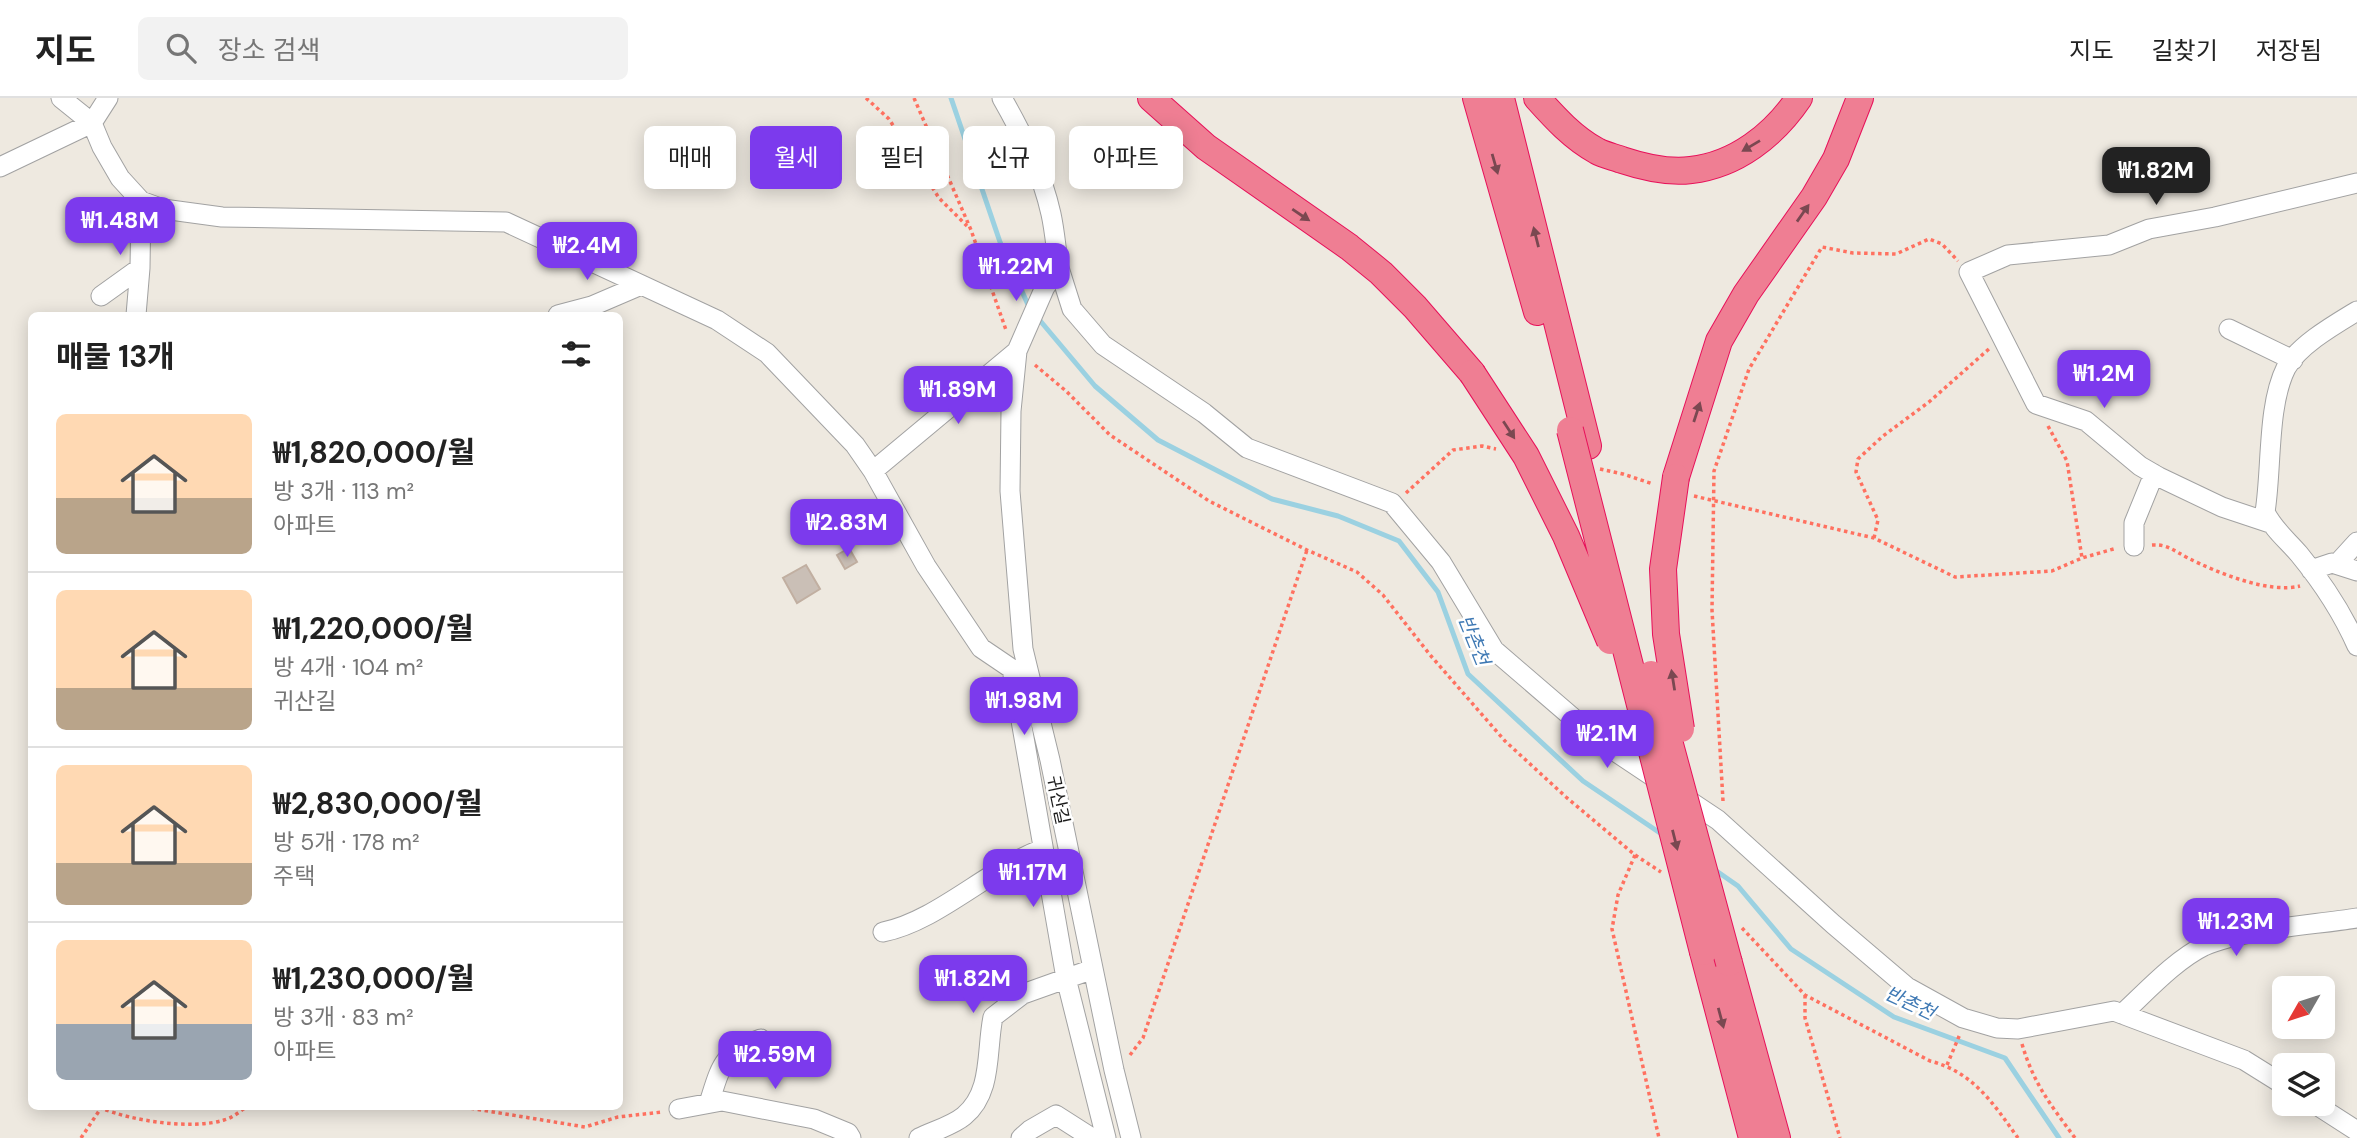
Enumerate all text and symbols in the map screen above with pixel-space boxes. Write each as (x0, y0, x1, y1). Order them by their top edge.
search box (138, 17, 628, 80)
text: 지도 (35, 29, 96, 72)
icon: search (162, 29, 200, 67)
text: 장소 검색 (218, 33, 320, 67)
text: 지도 (2069, 35, 2114, 66)
text: 길찾기 (2152, 35, 2218, 66)
text: 저장됨 (2256, 35, 2322, 66)
chip: 매매 (644, 126, 736, 189)
chip: 월세 (750, 126, 842, 189)
chip: 필터 (856, 126, 949, 189)
chip: 신규 (963, 126, 1055, 189)
chip: 아파트 (1069, 126, 1183, 189)
one-way arrow (1742, 140, 1761, 152)
pin: ₩1.82M (2099, 148, 2213, 207)
one-way arrow (1490, 153, 1500, 174)
text: ₩1.82M (2118, 155, 2194, 185)
pin: ₩1.48M (63, 198, 177, 257)
one-way arrow (1796, 204, 1810, 222)
text: ₩1.48M (81, 205, 159, 235)
one-way arrow (1292, 208, 1310, 222)
pin: ₩2.4M (538, 222, 636, 282)
one-way arrow (1530, 226, 1541, 248)
text: ₩2.4M (553, 230, 621, 260)
pin: ₩1.22M (959, 244, 1073, 303)
text: ₩1.22M (979, 251, 1053, 281)
icon: filters (557, 335, 595, 373)
text: 매물 13개 (56, 337, 175, 376)
pin: ₩1.2M (2055, 350, 2153, 410)
text: ₩1.2M (2073, 358, 2135, 388)
pin: ₩1.89M (901, 366, 1015, 426)
text: ₩1.89M (920, 374, 996, 404)
one-way arrow (1692, 401, 1703, 422)
one-way arrow (1502, 421, 1516, 439)
text: ₩1,820,000/월 (273, 433, 475, 472)
icon: home (112, 442, 196, 526)
text: 방 3개 · 113 m² (273, 476, 414, 506)
pin: ₩2.83M (790, 500, 904, 559)
text: ₩2.83M (806, 507, 888, 537)
text: 아파트 (273, 510, 336, 540)
text: ₩1,220,000/월 (273, 609, 474, 648)
water label: 반촌천 (1453, 611, 1496, 670)
icon: home (112, 618, 196, 702)
text: 방 4개 · 104 m² (273, 652, 423, 682)
one-way arrow (1667, 669, 1678, 691)
pin: ₩1.98M (967, 678, 1081, 737)
text: ₩1.98M (986, 685, 1062, 715)
text: 귀산길 (273, 686, 336, 716)
pin: ₩2.1M (1558, 710, 1656, 770)
text: ₩2.1M (1577, 718, 1637, 748)
street label: 귀산길 (1041, 773, 1075, 827)
text: ₩2,830,000/월 (273, 784, 483, 823)
icon: home (112, 793, 196, 877)
text: 방 5개 · 178 m² (273, 827, 420, 857)
one-way arrow (1670, 829, 1681, 851)
pin: ₩1.17M (976, 850, 1090, 909)
text: ₩1.17M (999, 857, 1067, 887)
text: 주택 (273, 861, 315, 891)
pin: ₩1.23M (2179, 898, 2293, 958)
text: ₩1.23M (2198, 906, 2274, 936)
pin: ₩1.82M (916, 956, 1030, 1015)
text: ₩1,230,000/월 (273, 959, 475, 998)
text: ₩1.82M (935, 963, 1011, 993)
icon: home (112, 968, 196, 1052)
north arrow (2272, 976, 2334, 1040)
map controls (2272, 976, 2335, 1116)
water label: 반촌천 (1881, 981, 1940, 1026)
text: 방 3개 · 83 m² (273, 1002, 414, 1032)
one-way arrow (1716, 1008, 1726, 1029)
pin: ₩2.59M (718, 1032, 832, 1091)
text: 아파트 (273, 1036, 336, 1066)
text: ₩2.59M (734, 1039, 816, 1069)
button: layers (2272, 1053, 2335, 1116)

